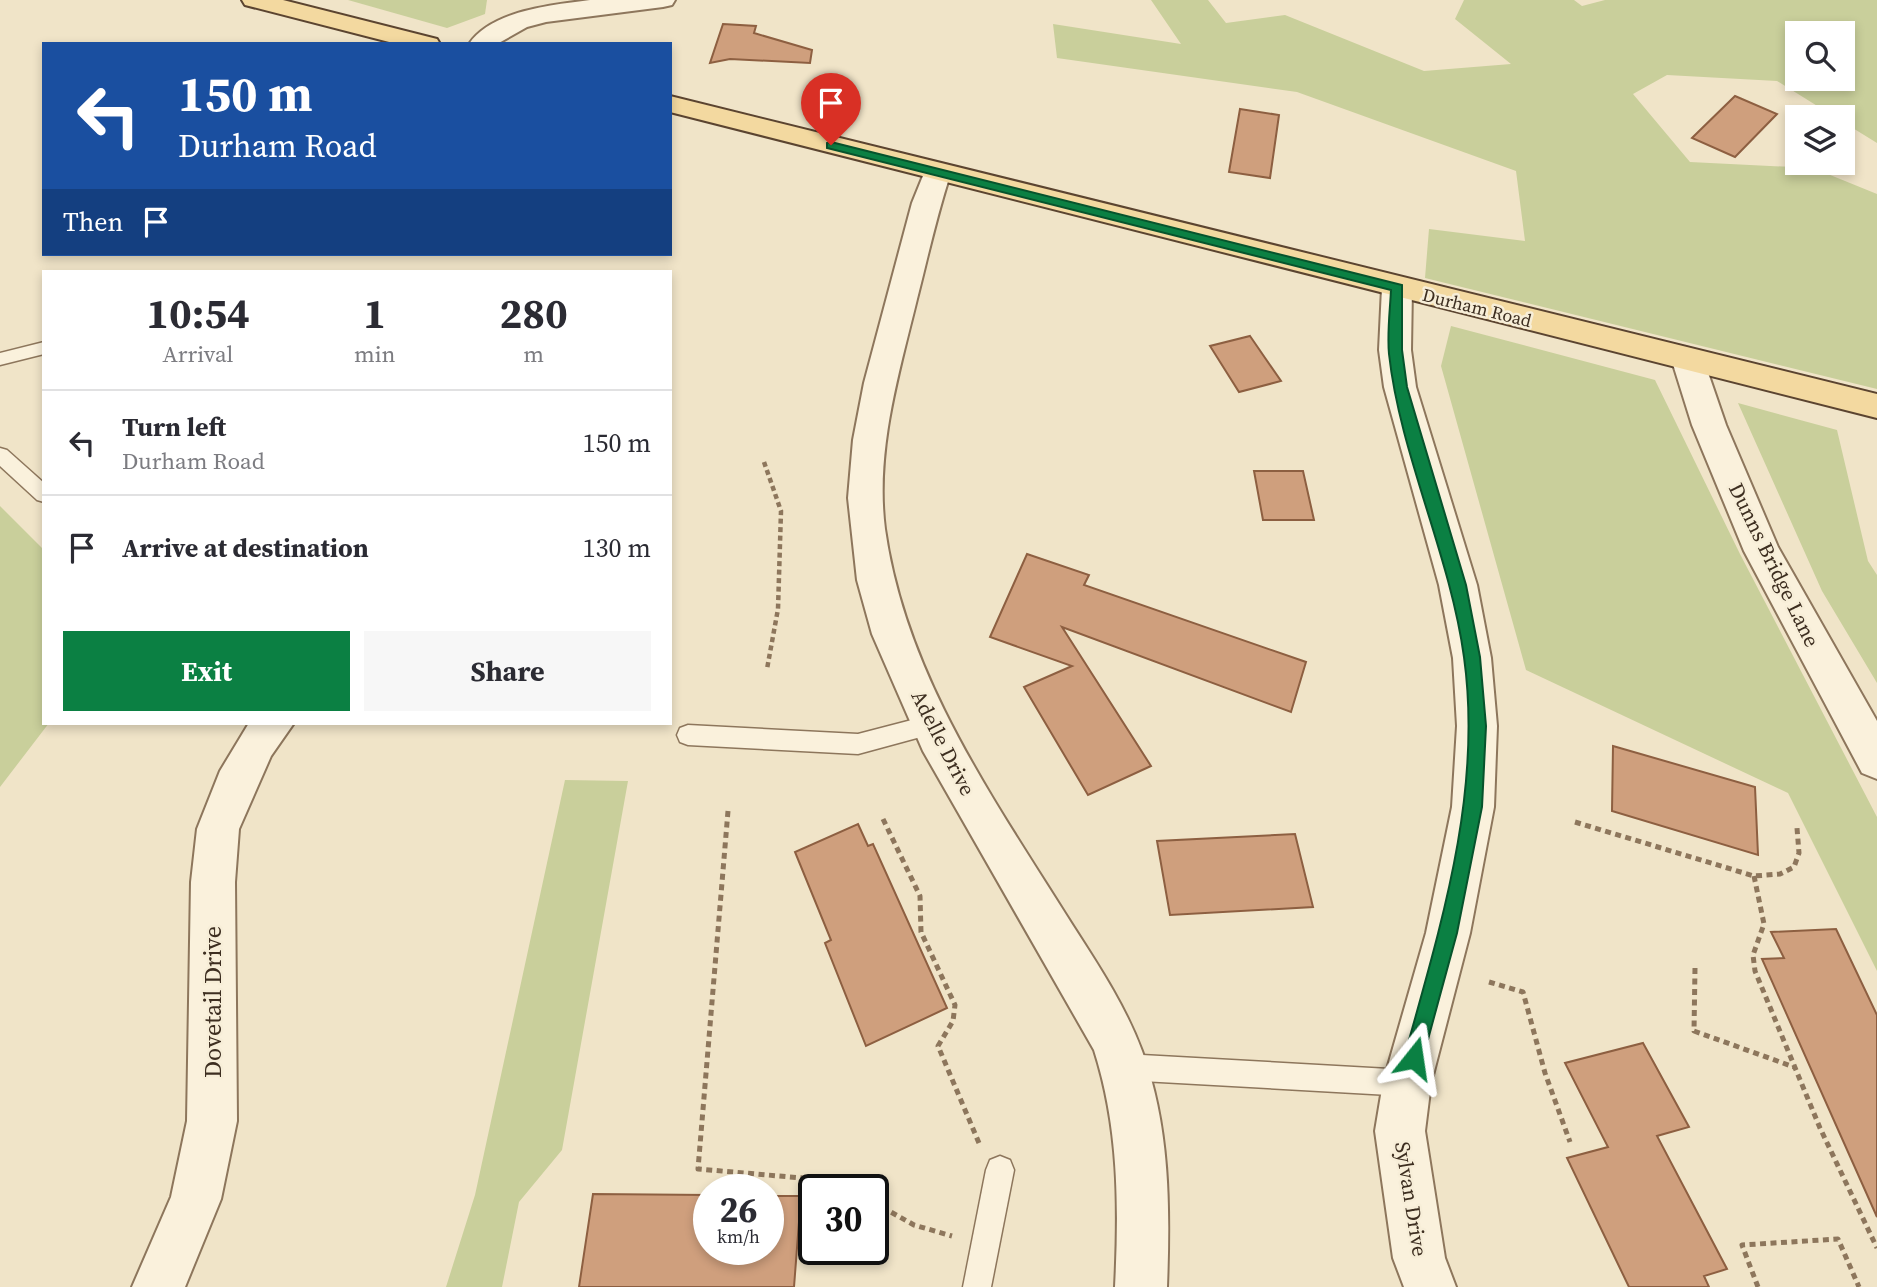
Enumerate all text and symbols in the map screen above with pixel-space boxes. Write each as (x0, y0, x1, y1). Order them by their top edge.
map controls (1785, 21, 1855, 175)
button: search (1785, 21, 1855, 91)
text: 150 m (178, 60, 313, 127)
icon: left (63, 70, 154, 161)
pin (801, 73, 861, 145)
icon: arrive (812, 84, 850, 122)
button: layers (1785, 105, 1855, 175)
text: Durham Road (178, 124, 377, 168)
icon: arrive (137, 203, 175, 241)
text: Then (63, 204, 123, 240)
street label: Durham Road (1420, 282, 1534, 333)
text: 10:54 (146, 284, 250, 342)
text: 1 (363, 284, 386, 342)
text: 280 (500, 284, 568, 342)
text: Arrival (162, 338, 233, 370)
text: min (354, 338, 395, 370)
text: m (523, 338, 544, 370)
text: Turn left (122, 409, 226, 445)
icon: left (63, 424, 101, 462)
text: 150 m (583, 425, 651, 461)
text: Durham Road (122, 445, 265, 477)
street label: Dunns Bridge Lane (1722, 478, 1827, 652)
icon: arrive (63, 529, 101, 567)
text: Arrive at destination (122, 530, 369, 566)
text: 130 m (583, 530, 651, 566)
button: Exit (63, 631, 350, 711)
button: Share (364, 631, 651, 711)
street label: Adelle Drive (904, 685, 982, 800)
street label: Dovetail Drive (196, 926, 229, 1078)
position arrow (1377, 1021, 1451, 1095)
street label: Sylvan Drive (1388, 1139, 1435, 1258)
speed limit sign: 30 (798, 1174, 889, 1265)
text: 26 (720, 1186, 757, 1234)
text: km/h (717, 1224, 760, 1249)

